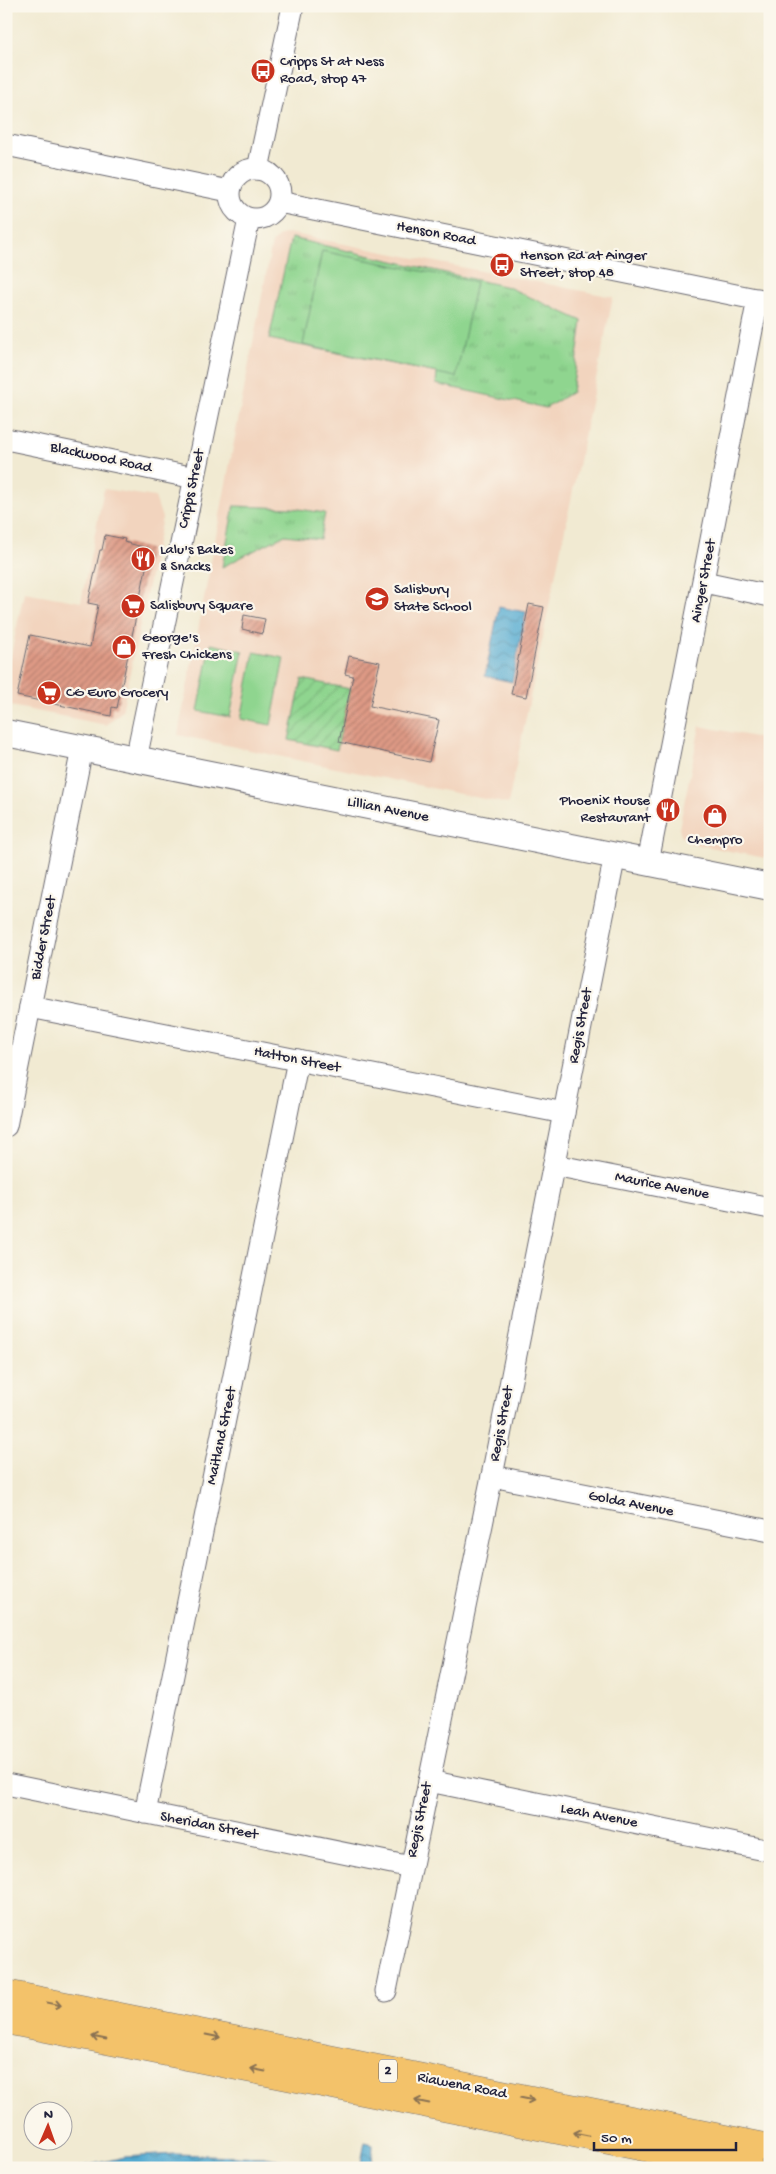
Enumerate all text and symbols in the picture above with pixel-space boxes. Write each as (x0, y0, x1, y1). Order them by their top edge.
place label: Cripps St at Ness Road, stop 47 (280, 53, 384, 88)
bus stop icon: Cripps St at Ness Road, stop 47 (250, 58, 276, 84)
street label: Henson Road (395, 218, 478, 251)
place label: Henson Rd at Ainger Street, stop 48 (520, 247, 648, 282)
bus stop icon: Henson Rd at Ainger Street, stop 48 (489, 252, 515, 278)
street label: Blackwood Road (48, 438, 155, 478)
street label: Cripps Street (175, 446, 210, 530)
street label: Ainger Street (687, 536, 721, 624)
place label: Lalu's Bakes & Snacks (160, 541, 233, 576)
restaurant icon: Lalu's Bakes & Snacks (130, 546, 156, 572)
place label: Salisbury State School (394, 581, 472, 616)
school or university icon: Salisbury State School (364, 586, 390, 612)
supermarket icon: Salisbury Square (120, 593, 146, 619)
place label: Salisbury Square (150, 597, 253, 615)
place label: George's Fresh Chickens (141, 629, 232, 664)
shop icon: George's Fresh Chickens (111, 634, 137, 660)
supermarket icon: CG Euro Grocery (36, 680, 62, 706)
place label: CG Euro Grocery (66, 684, 169, 702)
place label: Phoenix House Restaurant (559, 792, 652, 827)
street label: Lillian Avenue (346, 793, 431, 827)
restaurant icon: Phoenix House Restaurant (655, 797, 681, 823)
shop icon: Chempro (702, 803, 728, 829)
place label: Chempro (687, 831, 743, 849)
street label: Bidder Street (27, 893, 61, 982)
street label: Regis Street (565, 985, 597, 1065)
street label: Hatton Street (252, 1043, 344, 1078)
street label: Maurice Avenue (613, 1168, 711, 1204)
street label: Regis Street (486, 1383, 518, 1463)
street label: Maitland Street (203, 1384, 242, 1486)
street label: Golda Avenue (587, 1487, 675, 1521)
street label: Regis Street (403, 1779, 437, 1859)
street label: Leah Avenue (559, 1800, 639, 1832)
street label: Sheridan Street (159, 1808, 261, 1845)
one-way arrow (46, 2000, 62, 2009)
one-way arrow (205, 2032, 221, 2041)
one-way arrow (91, 2033, 107, 2043)
road number: 2 (379, 2060, 397, 2082)
one-way arrow (251, 2065, 267, 2075)
street label: Riawena Road (416, 2069, 509, 2104)
one-way arrow (519, 2095, 535, 2105)
one-way arrow (414, 2097, 430, 2107)
north arrow (22, 2102, 72, 2152)
text: N (44, 2107, 53, 2124)
scale bar (594, 2119, 736, 2151)
one-way arrow (574, 2129, 590, 2138)
text: 50 m (601, 2130, 632, 2148)

